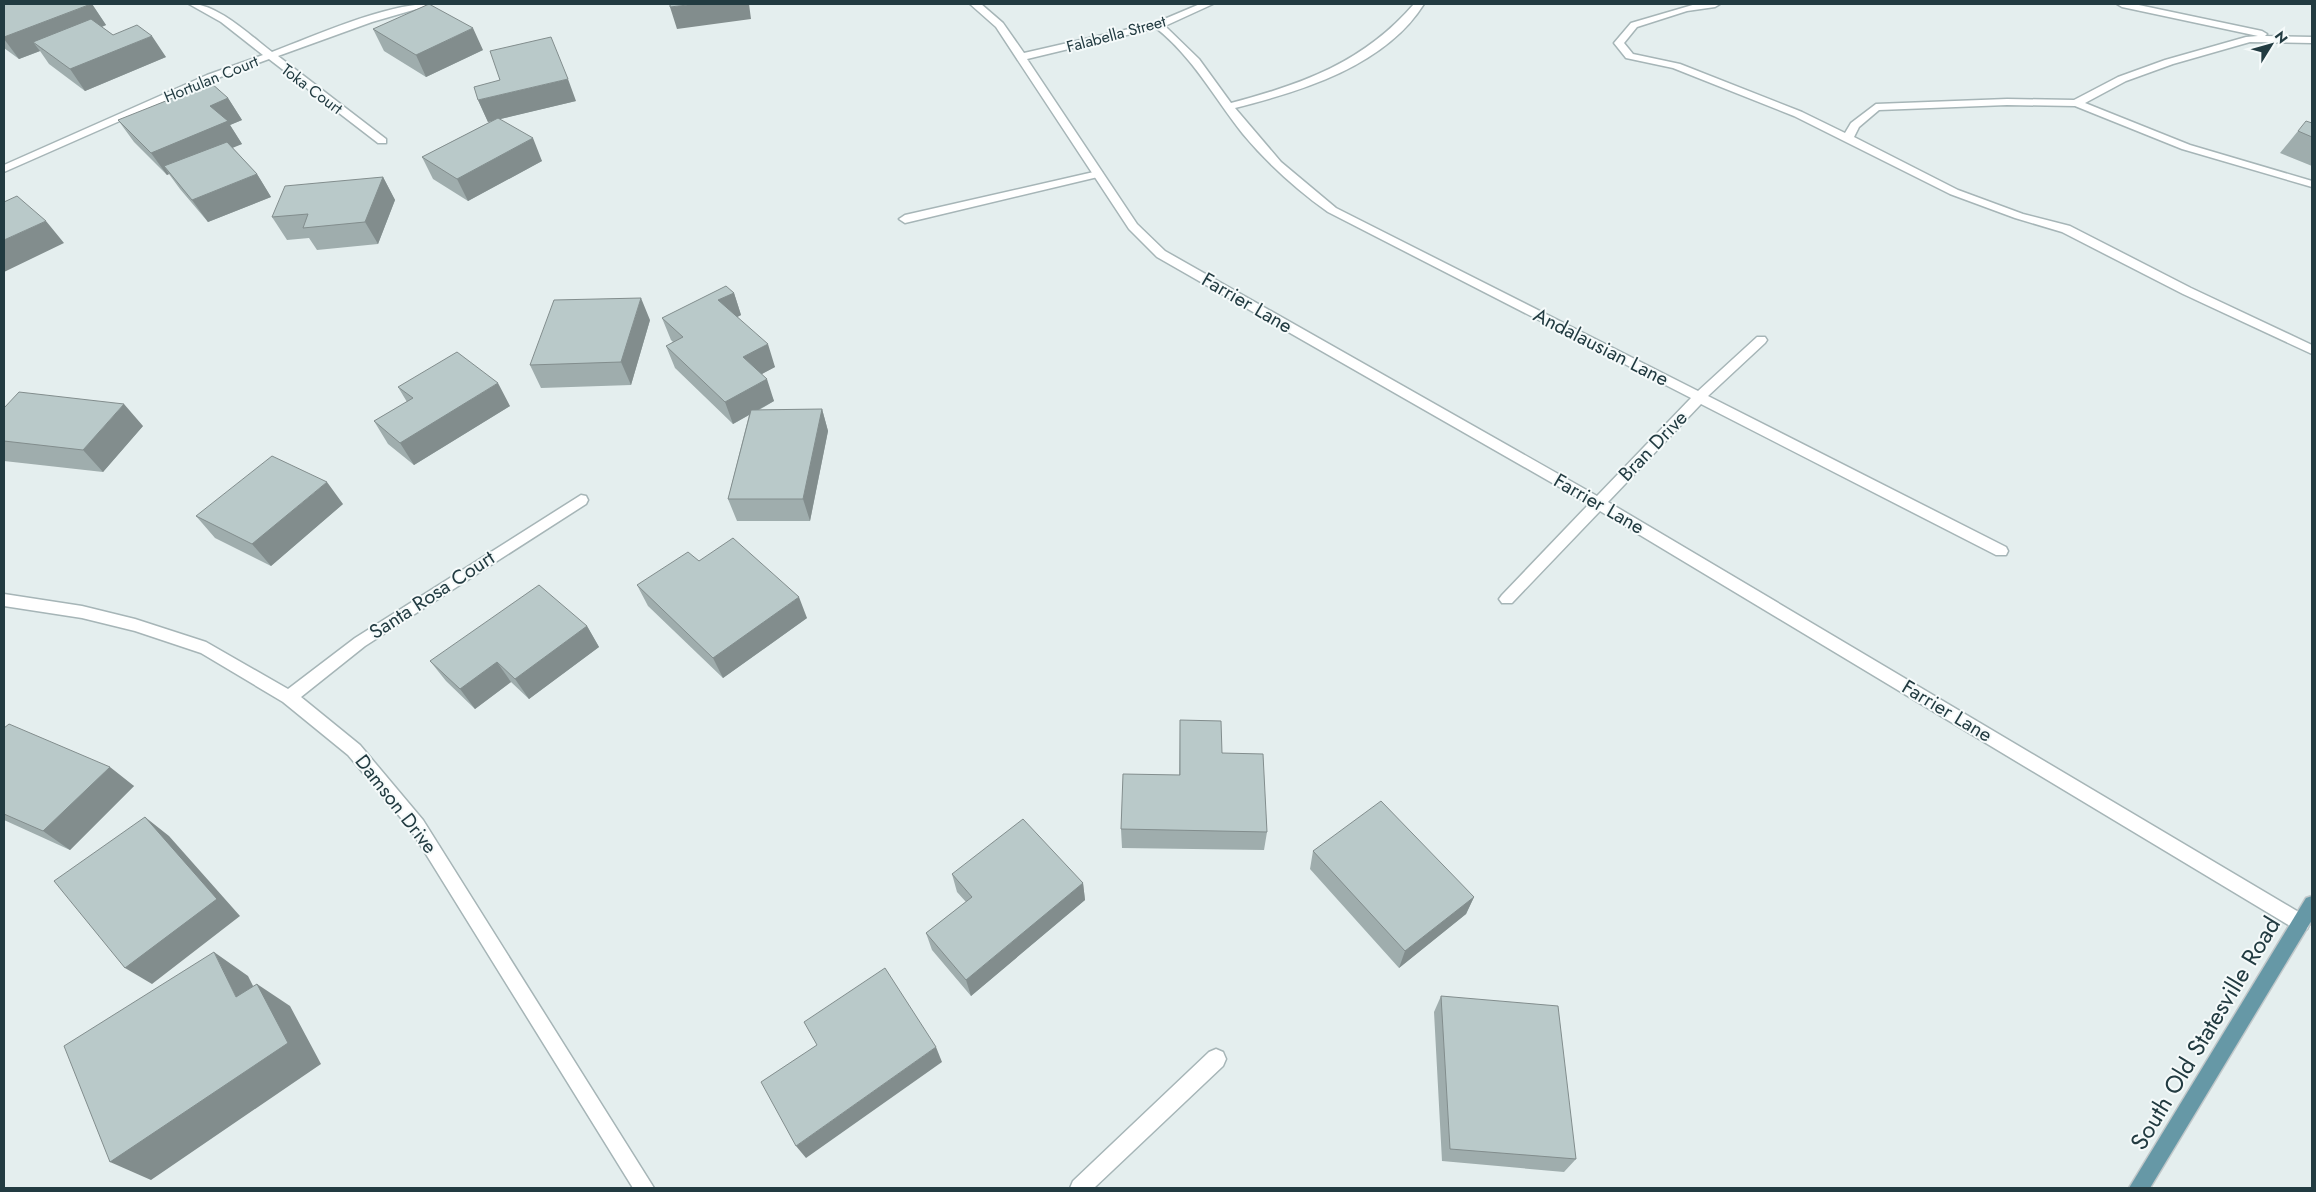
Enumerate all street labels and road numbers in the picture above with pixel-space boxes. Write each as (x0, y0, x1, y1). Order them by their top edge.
street label: Falabella Street (1064, 10, 1168, 58)
street label: Hortulan Court (160, 50, 262, 108)
street label: Toka Court (277, 58, 348, 120)
street label: Farrier Lane (1196, 265, 1298, 341)
street label: Andalausian Lane (1528, 300, 1674, 394)
street label: Bran Drive (1612, 404, 1694, 488)
street label: Farrier Lane (1548, 466, 1650, 542)
street label: Santa Rosa Court (364, 543, 500, 646)
street label: Farrier Lane (1896, 673, 1998, 749)
street label: Damson Drive (348, 748, 444, 860)
street label: South Old Statesville Road (2121, 910, 2289, 1156)

